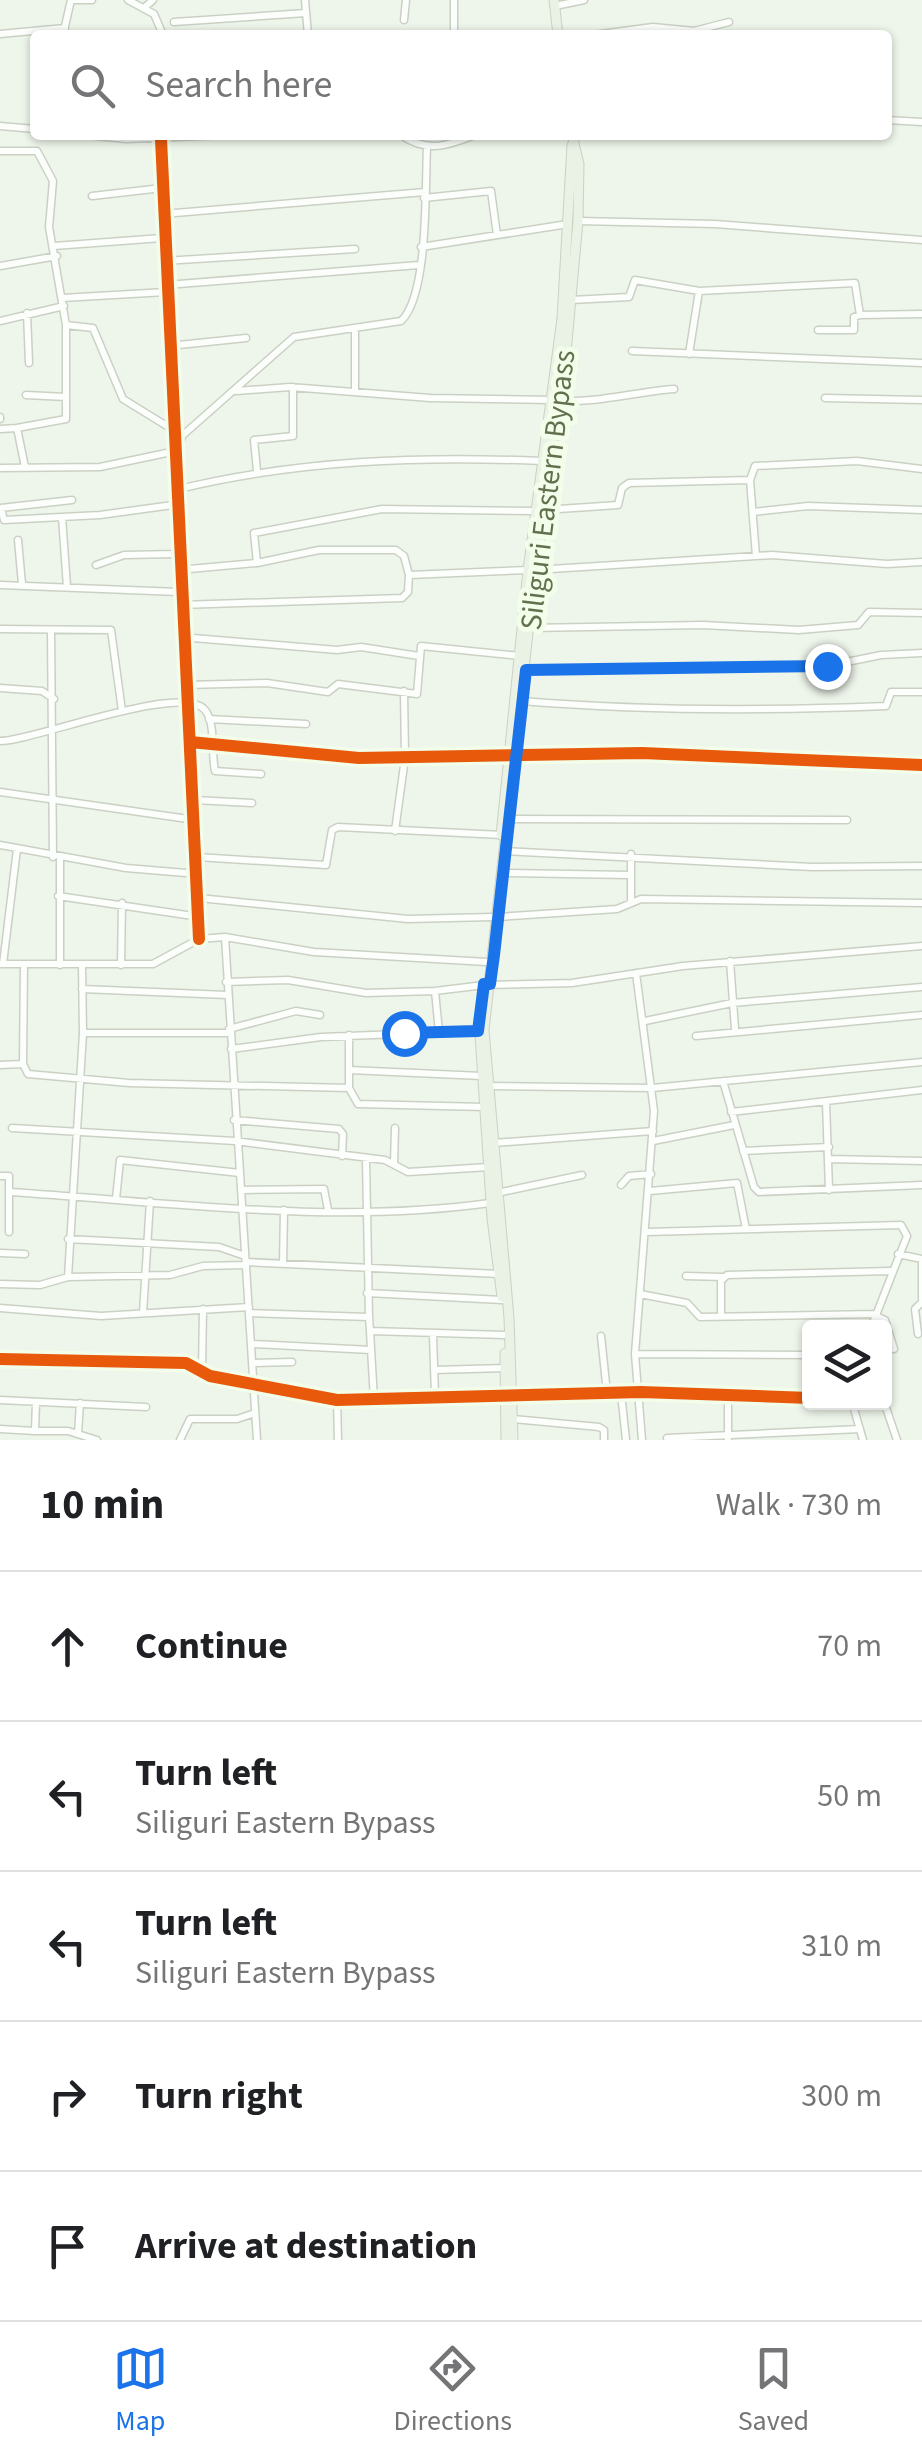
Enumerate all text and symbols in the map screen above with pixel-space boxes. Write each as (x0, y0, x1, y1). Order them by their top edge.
search box (30, 30, 892, 140)
icon: search (65, 58, 120, 113)
text: Search here (145, 58, 332, 112)
street label: Siliguri Eastern Bypass (509, 348, 587, 632)
route end (805, 644, 851, 690)
route start (382, 1011, 428, 1057)
map controls (802, 1320, 892, 1410)
button: layers (802, 1320, 892, 1410)
text: 10 min (40, 1475, 164, 1535)
text: Walk · 730 m (716, 1482, 882, 1528)
icon: ahead (40, 1619, 95, 1674)
text: Continue (135, 1619, 288, 1673)
text: 70 m (817, 1623, 882, 1669)
text: Turn left (135, 1746, 277, 1800)
icon: left (40, 1769, 95, 1824)
text: 50 m (817, 1773, 882, 1819)
text: Siliguri Eastern Bypass (135, 1800, 436, 1846)
text: Turn left (135, 1896, 277, 1950)
icon: left (40, 1919, 95, 1974)
text: 310 m (801, 1923, 882, 1969)
text: Siliguri Eastern Bypass (135, 1950, 436, 1996)
icon: right (40, 2069, 95, 2124)
text: Turn right (135, 2069, 303, 2123)
text: 300 m (801, 2073, 882, 2119)
icon: arrive (40, 2219, 95, 2274)
text: Arrive at destination (135, 2219, 477, 2273)
tab: Map (113, 2341, 168, 2441)
tab: Directions (394, 2341, 512, 2441)
tab: Saved (738, 2341, 809, 2441)

